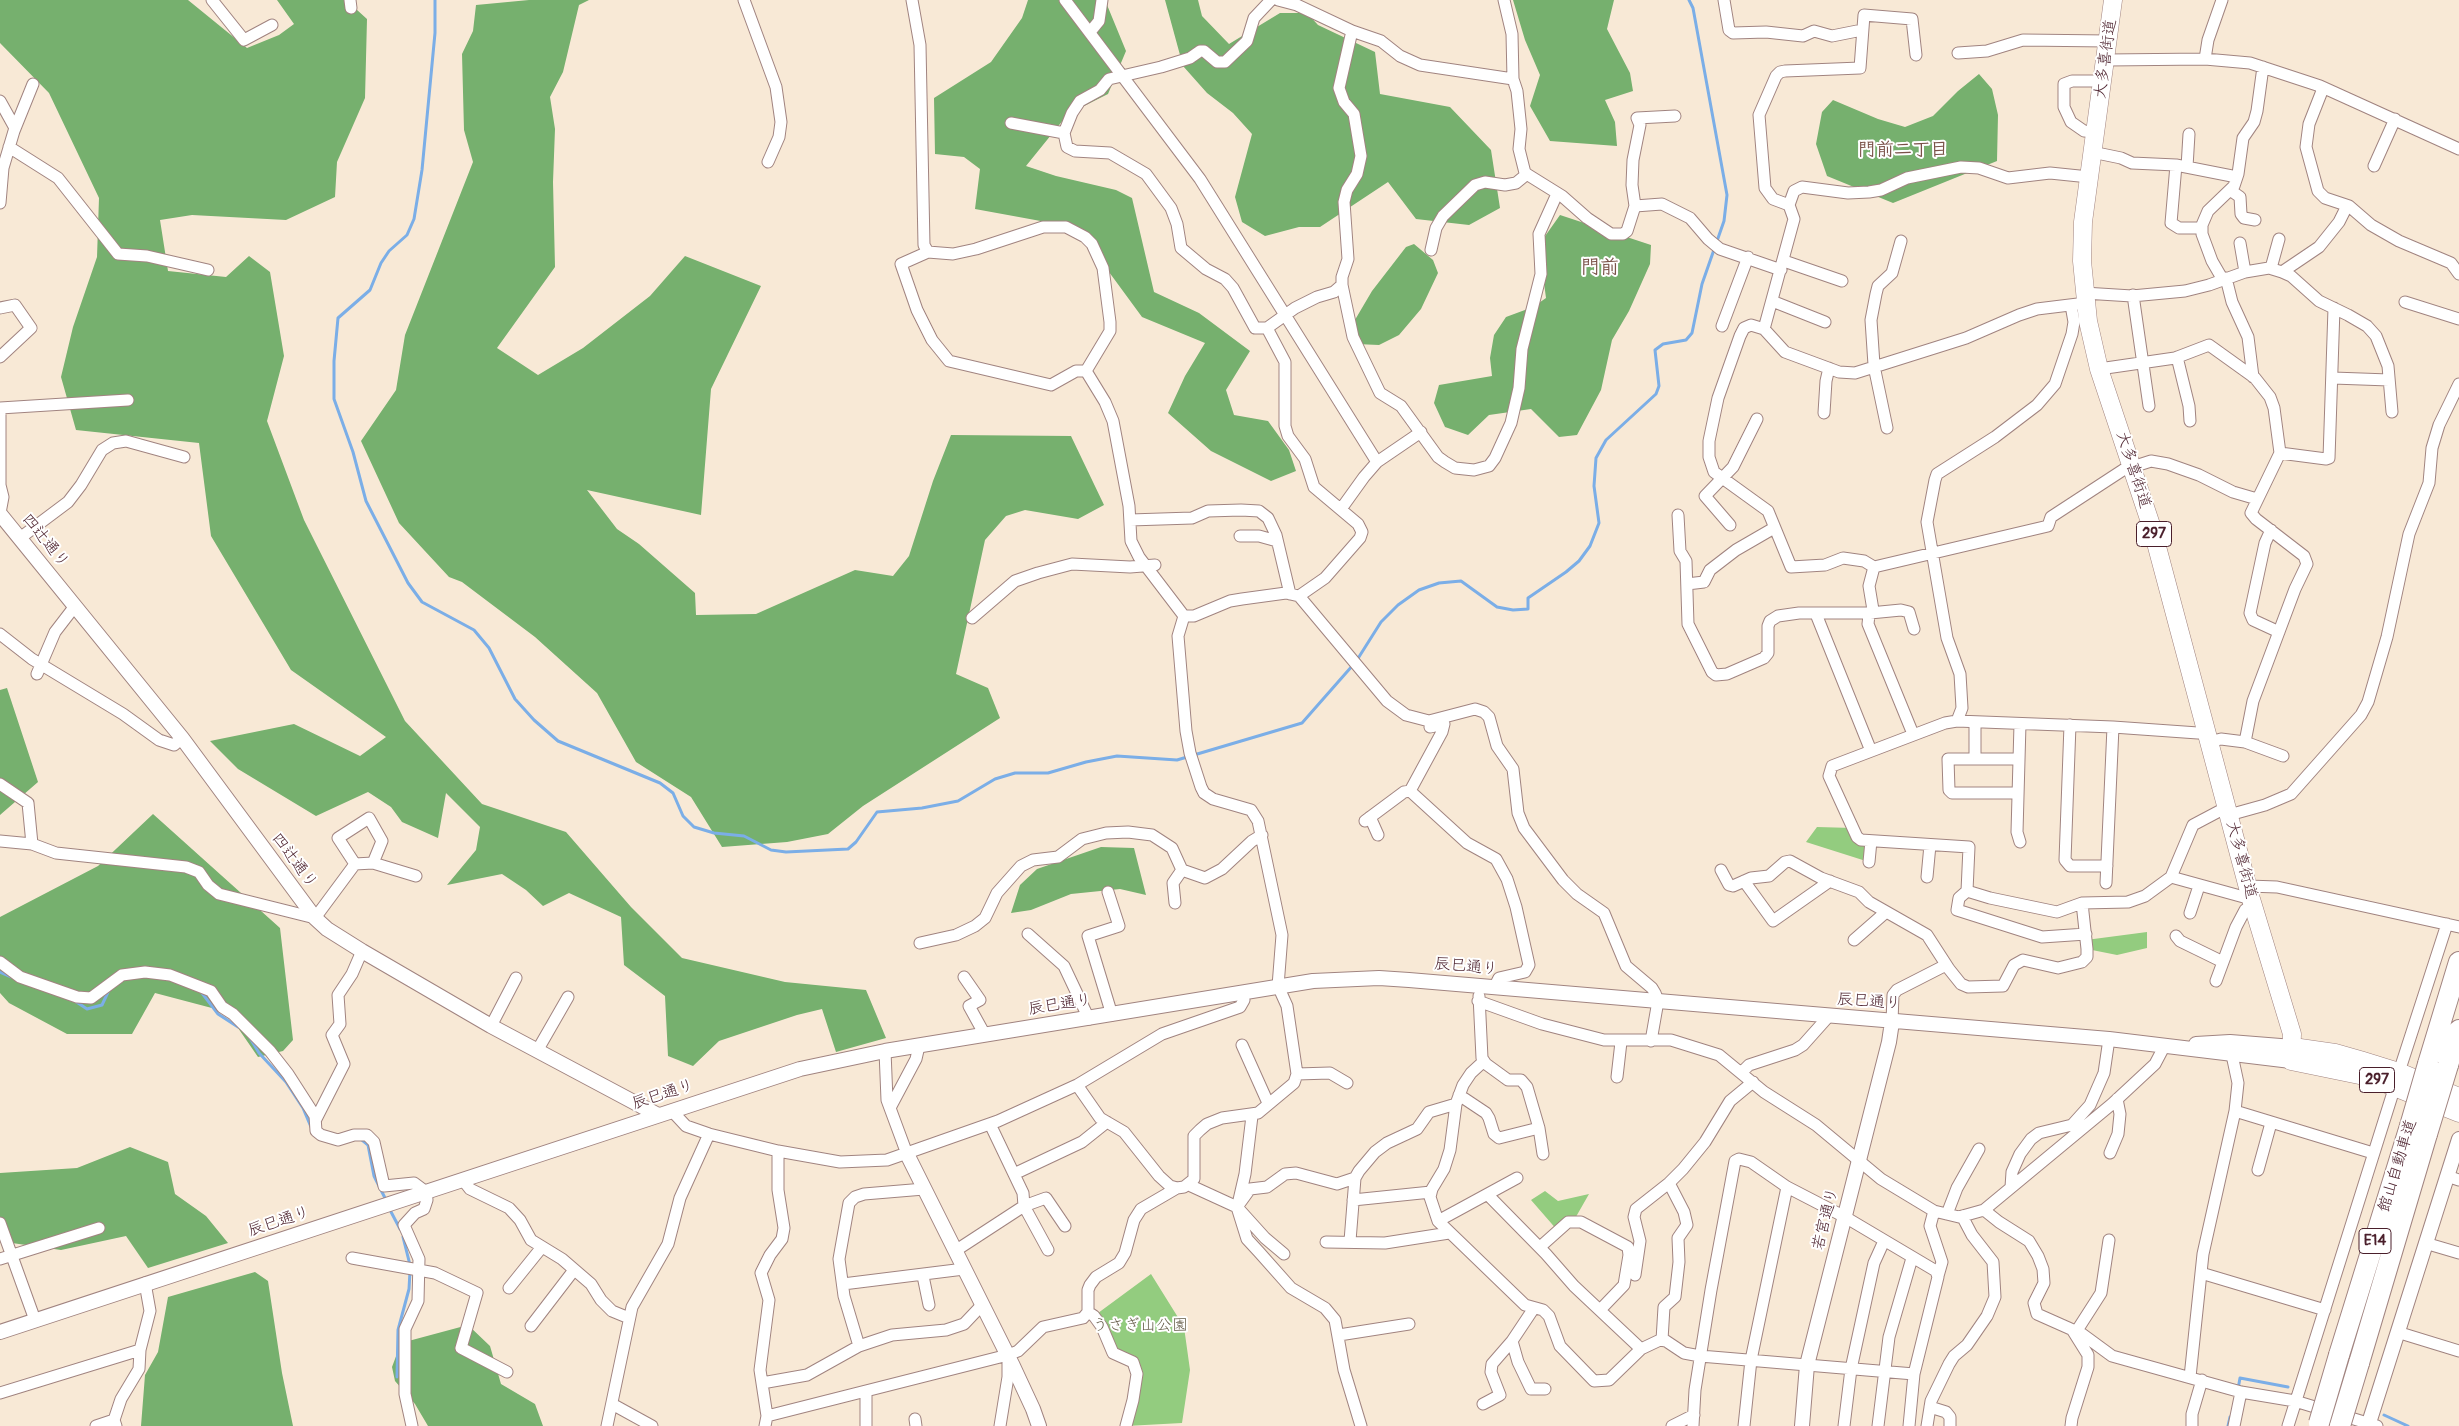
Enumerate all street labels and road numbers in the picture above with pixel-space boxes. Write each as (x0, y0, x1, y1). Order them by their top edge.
street label: 大多喜街道 (2091, 18, 2121, 100)
street label: 大多喜街道 (2112, 429, 2154, 511)
street label: 四辻通り (17, 510, 73, 572)
road number: 297 (2136, 522, 2172, 546)
street label: 大多喜街道 (2221, 819, 2261, 901)
street label: 四辻通り (267, 830, 321, 892)
street label: 辰巳通り (1433, 955, 1499, 979)
street label: 辰巳通り (1836, 990, 1902, 1014)
street label: 辰巳通り (1027, 991, 1093, 1019)
road number: 297 (2360, 1068, 2394, 1092)
street label: 辰巳通り (630, 1076, 696, 1114)
street label: 館山自動車道 (2375, 1117, 2421, 1215)
street label: 若宮通り (1809, 1186, 1843, 1252)
street label: 辰巳通り (246, 1203, 312, 1241)
road number: E14 (2359, 1228, 2391, 1254)

